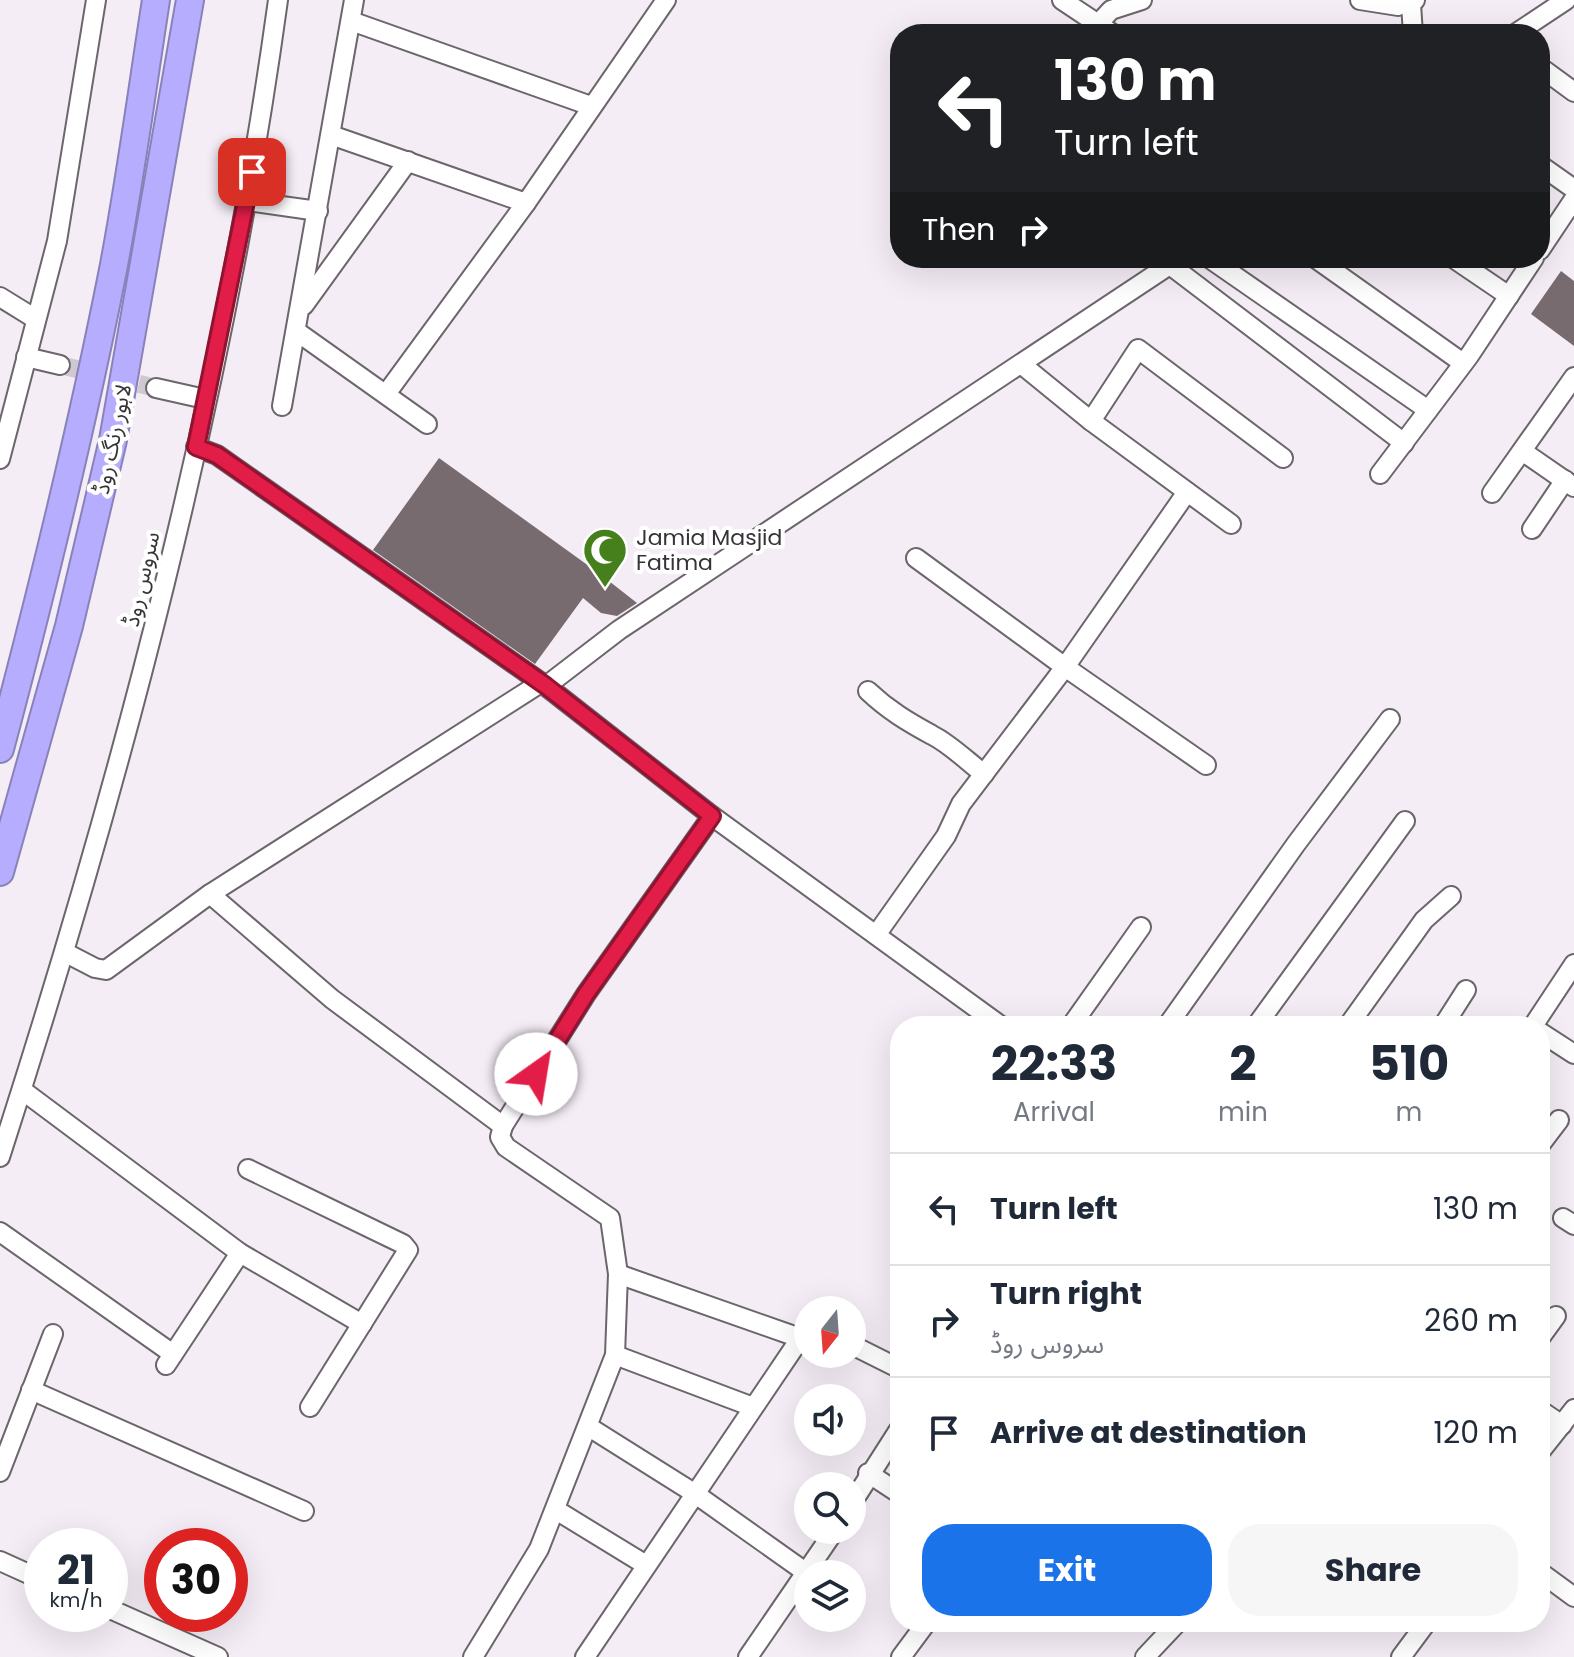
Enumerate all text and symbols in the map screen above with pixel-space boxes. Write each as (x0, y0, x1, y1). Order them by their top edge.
text: 130 m (1054, 41, 1217, 120)
icon: left (922, 56, 1026, 160)
text: Turn left (1054, 117, 1199, 168)
pin (218, 138, 286, 206)
icon: arrive (230, 150, 274, 194)
text: Then (922, 208, 995, 251)
icon: right (1011, 208, 1055, 252)
street label: لاہور رنگ روڈ (86, 381, 139, 497)
place label: Jamia Masjid Fatima (636, 522, 782, 578)
mosque icon: Jamia Masjid Fatima (581, 526, 629, 589)
street label: سروس روڈ (116, 529, 167, 630)
text: 22:33 (991, 1030, 1117, 1097)
text: 2 (1229, 1030, 1257, 1097)
text: 510 (1369, 1030, 1449, 1097)
position arrow (494, 1032, 578, 1116)
text: Arrival (1013, 1094, 1095, 1130)
text: min (1218, 1094, 1268, 1130)
text: m (1396, 1094, 1422, 1130)
icon: left (922, 1187, 966, 1231)
text: Turn left (990, 1187, 1118, 1230)
text: 130 m (1433, 1187, 1518, 1230)
text: Turn right (990, 1272, 1142, 1315)
north arrow (794, 1296, 866, 1368)
map controls (794, 1296, 866, 1632)
icon: right (922, 1299, 966, 1343)
text: 260 m (1424, 1299, 1518, 1342)
text: سروس روڈ (990, 1326, 1104, 1362)
button: sound (794, 1384, 866, 1456)
icon: arrive (922, 1411, 966, 1455)
text: Arrive at destination (990, 1411, 1307, 1454)
text: 120 m (1433, 1411, 1518, 1454)
button: search (794, 1472, 866, 1544)
button: Exit (922, 1524, 1212, 1616)
button: Share (1228, 1524, 1518, 1616)
speed limit sign: 30 (144, 1528, 248, 1632)
text: 21 (57, 1542, 95, 1598)
button: layers (794, 1560, 866, 1632)
text: km/h (49, 1586, 103, 1614)

